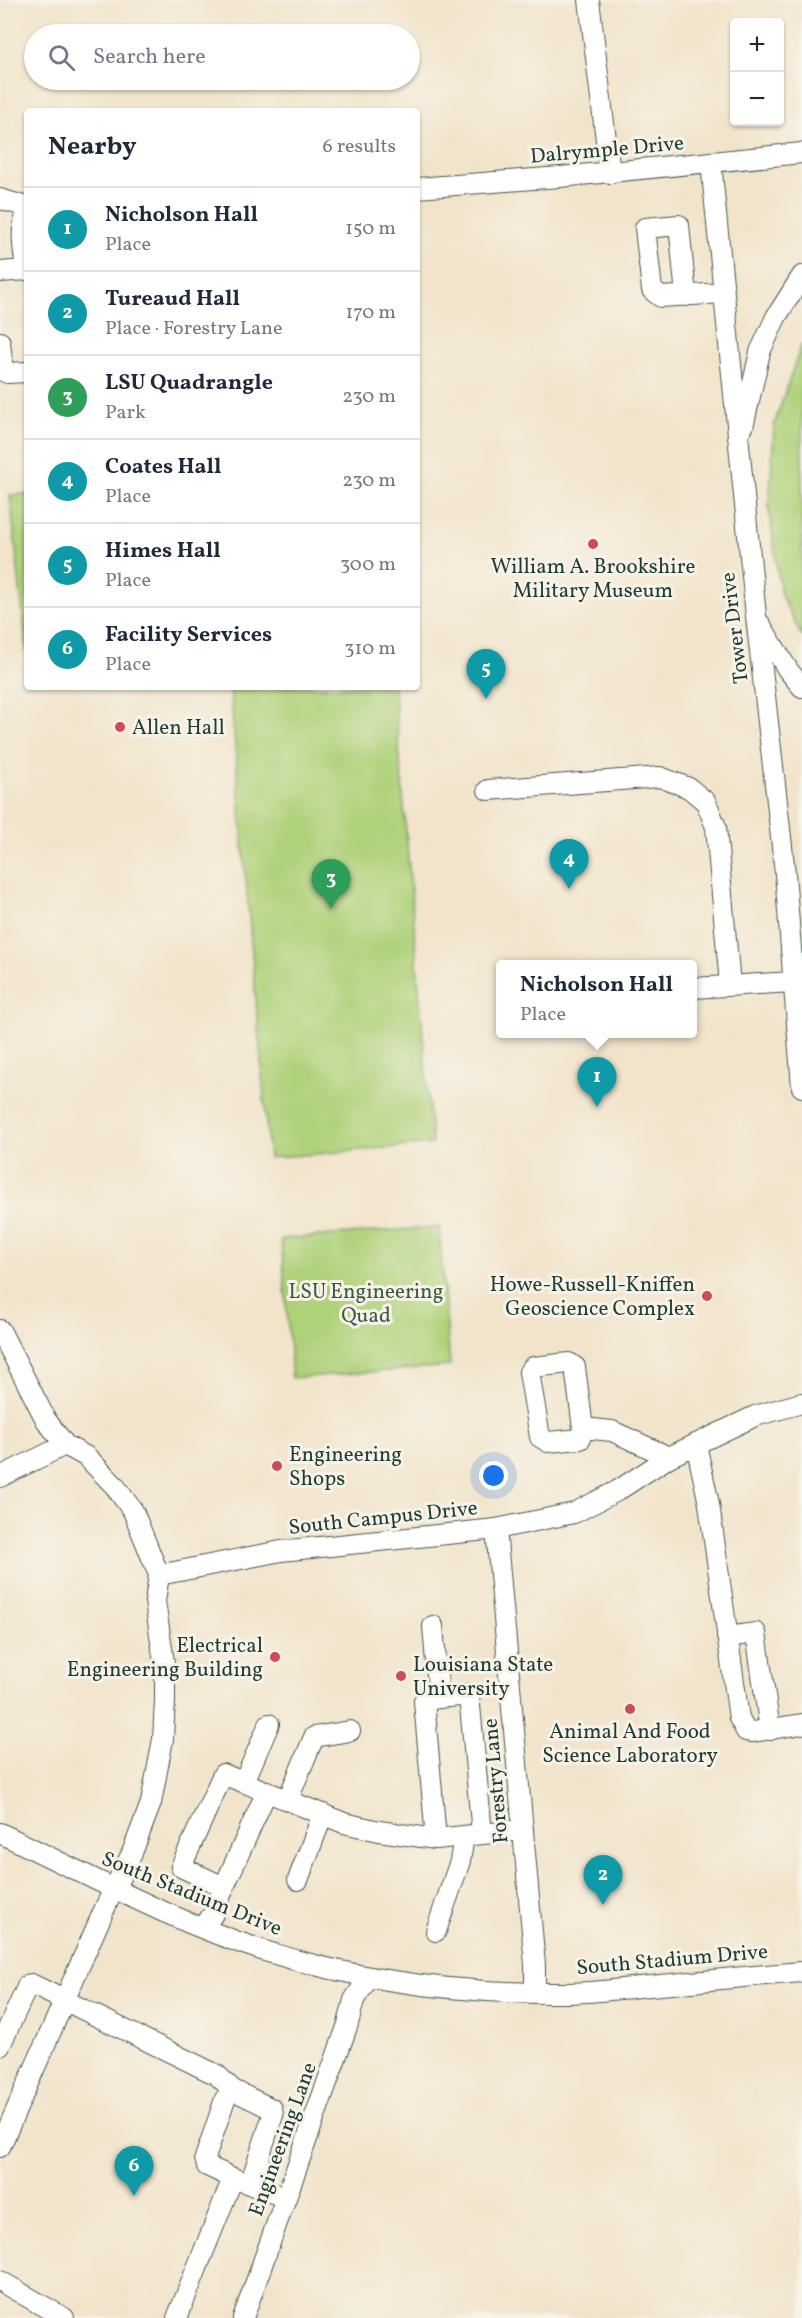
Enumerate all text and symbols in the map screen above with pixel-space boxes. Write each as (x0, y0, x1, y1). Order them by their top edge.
map controls (730, 18, 784, 126)
button: + (730, 18, 784, 72)
search box (24, 24, 420, 90)
icon: search (45, 41, 78, 74)
text: Search here (93, 42, 206, 73)
button: − (730, 72, 784, 126)
text: Nearby (48, 129, 137, 165)
street label: Dalrymple Drive (529, 129, 685, 172)
text: 6 results (323, 133, 396, 161)
text: Nicholson Hall (105, 200, 258, 231)
text: 1 (63, 215, 72, 243)
text: 150 m (345, 215, 396, 243)
text: Place (105, 231, 151, 259)
text: Tureaud Hall (105, 284, 240, 315)
text: 2 (62, 299, 73, 327)
text: 170 m (346, 299, 396, 327)
text: Place · Forestry Lane (105, 315, 282, 343)
text: LSU Quadrangle (105, 368, 273, 399)
text: 3 (62, 383, 73, 411)
text: 230 m (342, 383, 396, 411)
text: Park (105, 399, 146, 427)
text: Coates Hall (105, 452, 222, 483)
text: 4 (61, 467, 74, 495)
text: 230 m (342, 467, 396, 495)
text: Place (105, 483, 151, 511)
text: Himes Hall (105, 536, 221, 567)
marker: William A. Brookshire Military Museum (586, 537, 600, 551)
text: 5 (63, 551, 72, 579)
text: 300 m (340, 551, 396, 579)
place label: William A. Brookshire Military Museum (491, 553, 695, 606)
text: Place (105, 567, 151, 595)
street label: Tower Drive (714, 570, 757, 685)
text: Facility Services (105, 620, 272, 651)
text: 6 (62, 635, 73, 663)
text: 310 m (344, 635, 396, 663)
pin: 5 (466, 650, 506, 699)
text: Place (105, 651, 151, 679)
place label: Allen Hall (132, 714, 225, 743)
marker: Allen Hall (113, 720, 127, 734)
pin: 4 (550, 840, 588, 889)
pin: 3 (312, 860, 350, 909)
popup (496, 960, 697, 1038)
text: Nicholson Hall (520, 970, 673, 1001)
text: Place (520, 1001, 566, 1029)
pin: 1 (578, 1058, 616, 1107)
place label: Howe-Russell-Kniffen Geoscience Complex (490, 1271, 695, 1324)
park label: LSU Engineering Quad (289, 1278, 443, 1331)
marker: Howe-Russell-Kniffen Geoscience Complex (700, 1289, 714, 1303)
place label: Engineering Shops (289, 1441, 402, 1494)
marker: Engineering Shops (270, 1459, 284, 1473)
your location (479, 1461, 508, 1490)
street label: South Campus Drive (287, 1494, 479, 1543)
place label: Electrical Engineering Building (67, 1632, 263, 1685)
marker: Electrical Engineering Building (268, 1650, 282, 1664)
place label: Louisiana State University (413, 1651, 553, 1704)
marker: Louisiana State University (394, 1669, 408, 1683)
marker: Animal And Food Science Laboratory (623, 1702, 637, 1716)
street label: Forestry Lane (477, 1717, 516, 1845)
place label: Animal And Food Science Laboratory (542, 1718, 718, 1771)
street label: South Stadium Drive (97, 1845, 286, 1944)
pin: 2 (584, 1856, 622, 1905)
street label: South Stadium Drive (575, 1938, 769, 1983)
street label: Engineering Lane (242, 2058, 325, 2221)
pin: 6 (114, 2146, 154, 2196)

